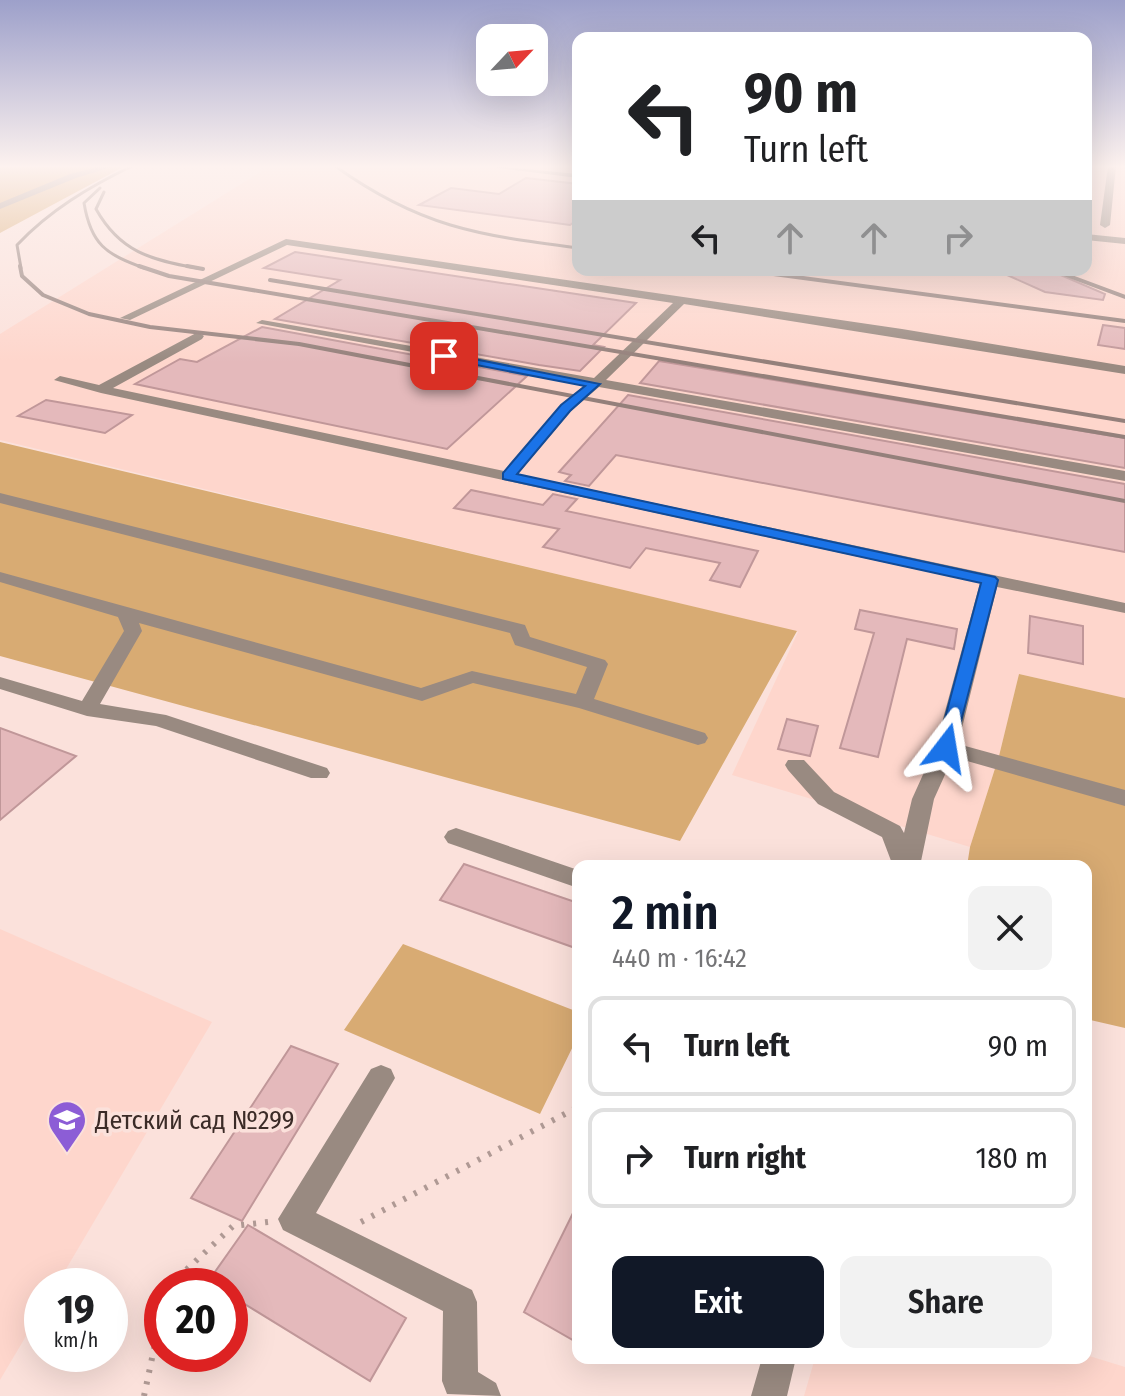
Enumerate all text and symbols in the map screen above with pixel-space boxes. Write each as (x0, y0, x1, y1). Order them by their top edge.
north arrow (476, 24, 548, 96)
map controls (476, 24, 548, 96)
text: 90 m (744, 60, 858, 127)
icon: left (612, 64, 716, 168)
text: Turn left (744, 128, 868, 172)
icon: left (684, 216, 728, 260)
icon: ahead (768, 216, 812, 260)
icon: ahead (852, 216, 896, 260)
icon: right (936, 216, 980, 260)
pin (410, 322, 478, 390)
icon: arrive (422, 334, 466, 378)
position arrow (904, 706, 988, 790)
text: 2 min (612, 884, 719, 942)
button: close (968, 886, 1052, 970)
text: 440 m · 16:42 (612, 943, 747, 974)
icon: left (616, 1024, 660, 1068)
text: Turn left (684, 1028, 790, 1064)
text: 90 m (988, 1028, 1048, 1064)
school or university icon: Детский сад №299 (46, 1099, 88, 1154)
place label: Детский сад №299 (94, 1105, 295, 1136)
icon: right (616, 1136, 660, 1180)
text: Turn right (684, 1140, 806, 1176)
text: 180 m (976, 1140, 1048, 1176)
button: Exit (612, 1256, 824, 1348)
button: Share (840, 1256, 1052, 1348)
speed limit sign: 20 (144, 1268, 248, 1372)
text: 19 (57, 1286, 95, 1334)
text: km/h (54, 1328, 98, 1352)

